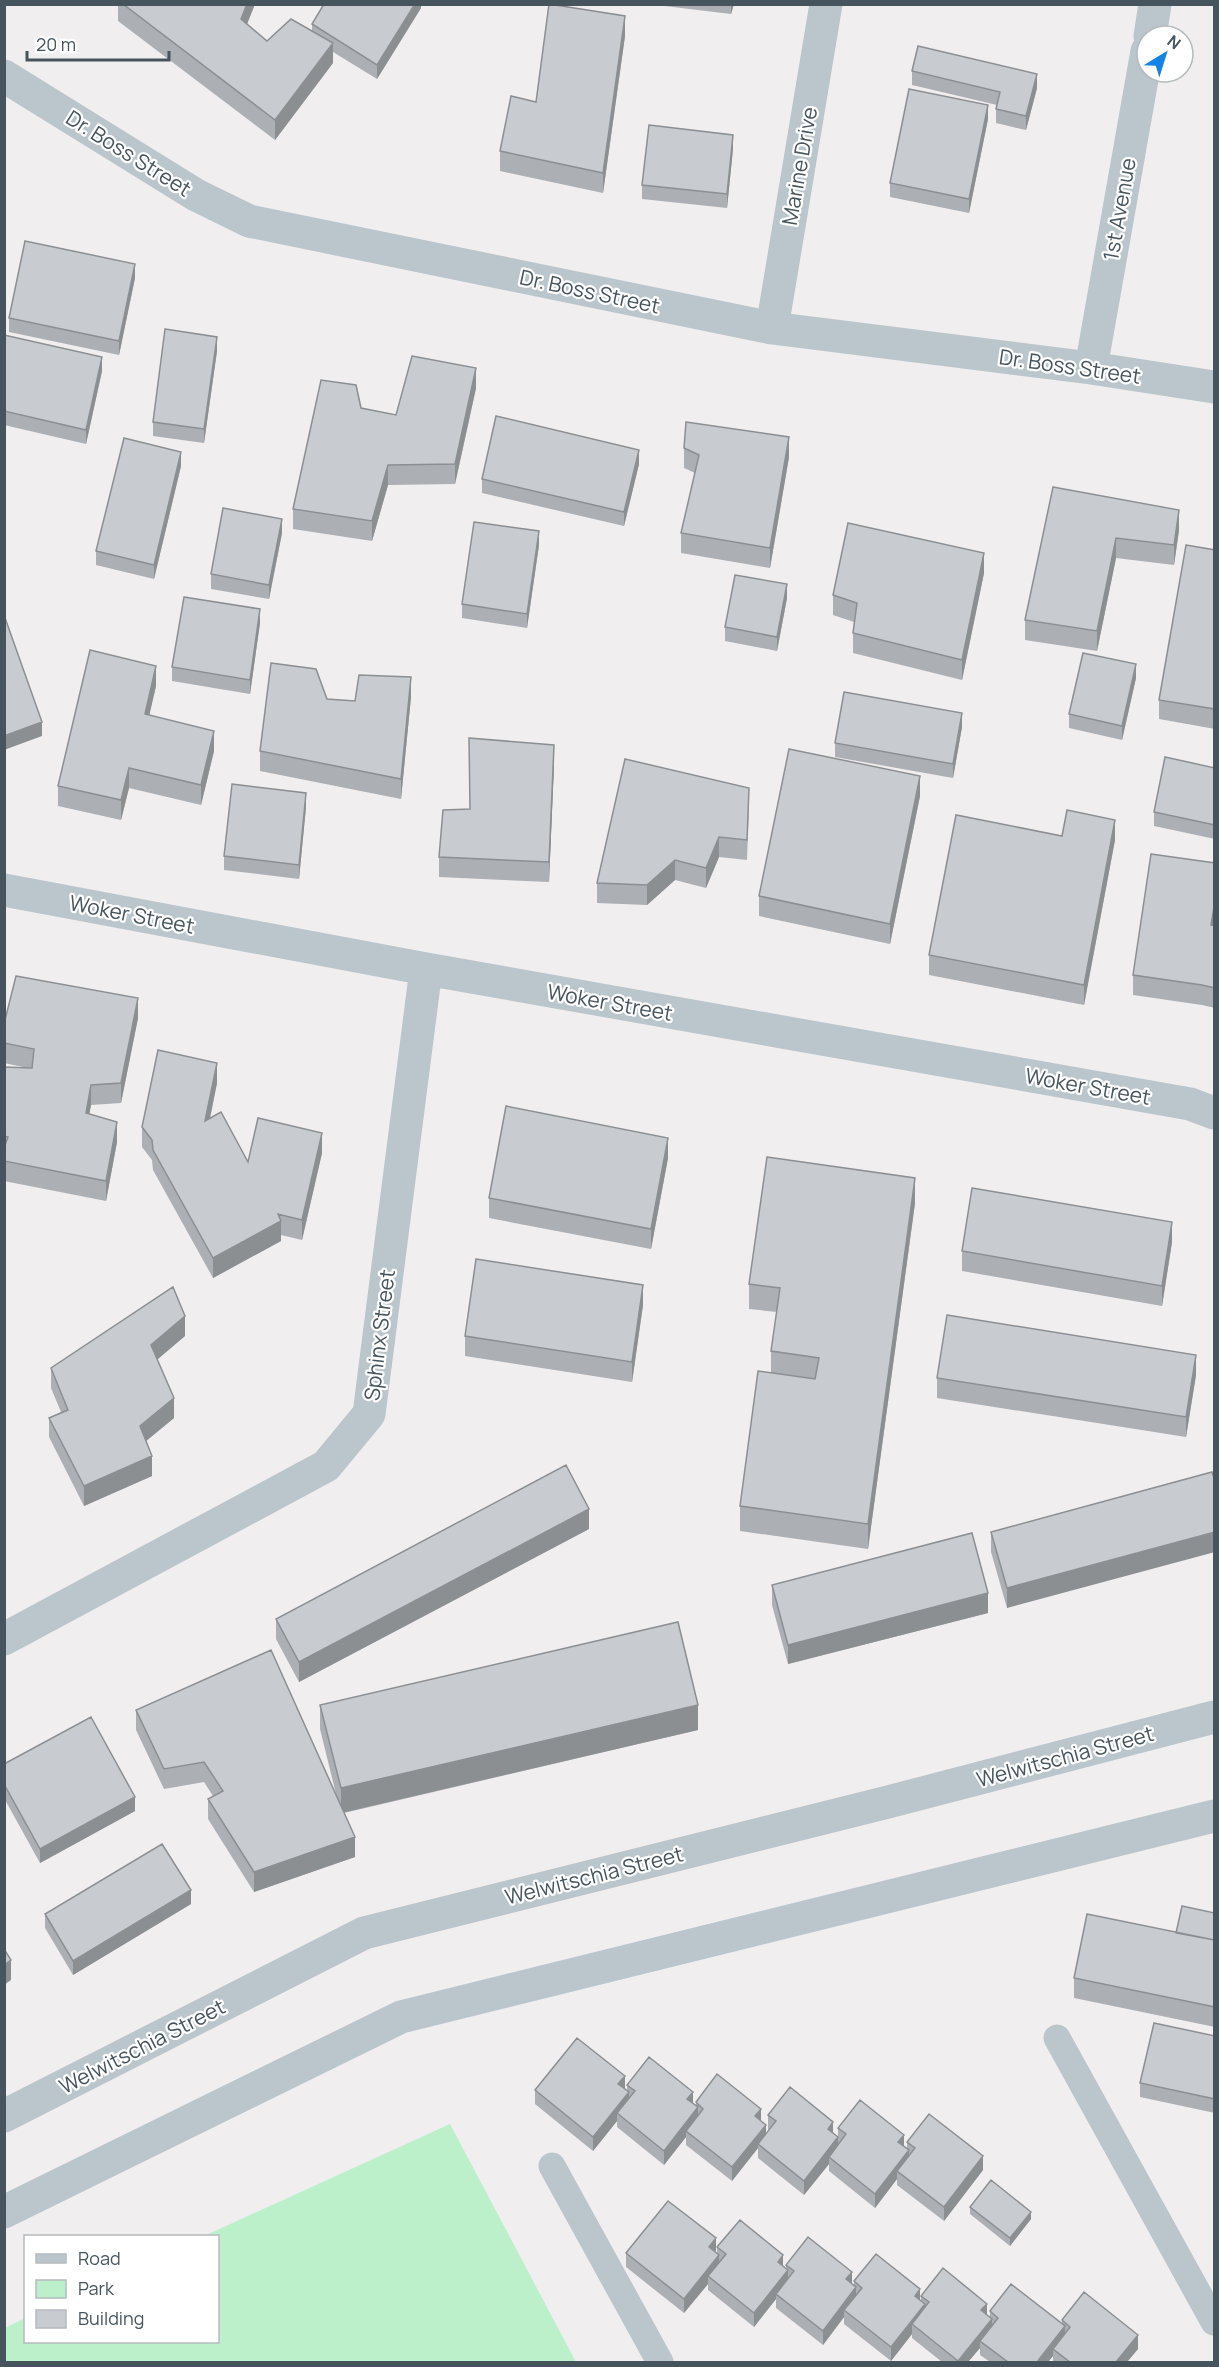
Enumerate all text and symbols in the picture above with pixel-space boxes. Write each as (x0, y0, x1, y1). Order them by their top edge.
scale bar (27, 24, 170, 62)
north arrow (1135, 24, 1195, 84)
text: N (1163, 30, 1186, 54)
text: 20 m (36, 32, 76, 56)
street label: Dr. Boss Street (61, 103, 197, 203)
street label: Marine Drive (775, 105, 823, 227)
street label: 1st Avenue (1096, 155, 1142, 263)
street label: Dr. Boss Street (517, 262, 663, 320)
street label: Dr. Boss Street (997, 342, 1143, 390)
street label: Woker Street (67, 888, 197, 940)
street label: Woker Street (545, 977, 675, 1027)
street label: Woker Street (1023, 1061, 1153, 1111)
street label: Sphinx Street (357, 1268, 401, 1402)
street label: Welwitschia Street (973, 1719, 1157, 1793)
street label: Welwitschia Street (502, 1839, 686, 1911)
street label: Welwitschia Street (54, 1992, 230, 2100)
legend (24, 2235, 219, 2343)
text: Road (78, 2246, 121, 2270)
text: Park (78, 2276, 115, 2300)
text: Building (78, 2306, 144, 2330)

